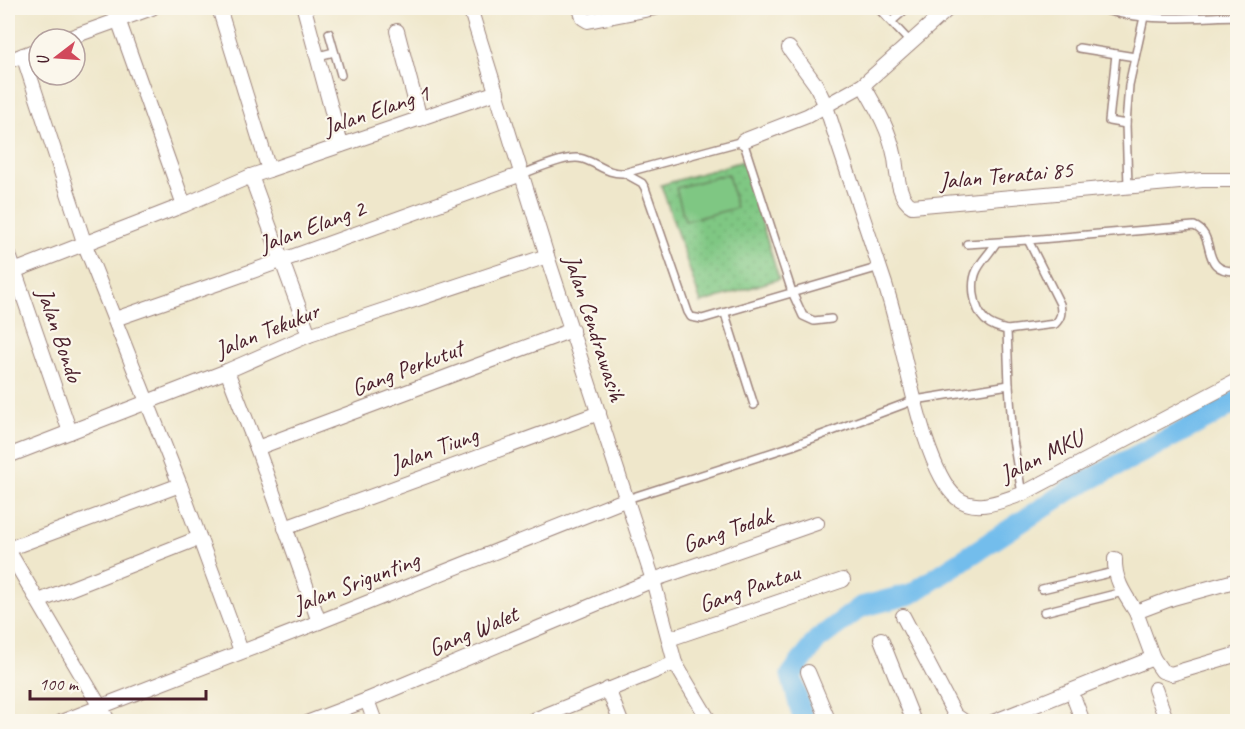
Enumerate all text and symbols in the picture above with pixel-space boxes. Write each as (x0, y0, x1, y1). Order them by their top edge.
north arrow (27, 27, 87, 87)
text: U (32, 51, 54, 68)
street label: Jalan Elang 1 (318, 77, 434, 142)
street label: Jalan Teratai 85 (937, 154, 1075, 196)
street label: Jalan Elang 2 (254, 192, 371, 259)
street label: Jalan Cendrawasih (557, 250, 633, 406)
street label: Jalan Bondo (30, 283, 91, 387)
street label: Jalan Tekukur (210, 295, 326, 365)
street label: Gang Perkutut (347, 332, 470, 403)
street label: Jalan Tiung (385, 419, 484, 479)
street label: Jalan MKU (994, 421, 1091, 489)
street label: Gang Todak (678, 500, 778, 559)
street label: Jalan Srigunting (288, 543, 426, 620)
street label: Gang Pantau (695, 556, 805, 619)
street label: Gang Walet (424, 598, 524, 663)
scale bar (30, 663, 206, 701)
text: 100 m (39, 673, 80, 695)

